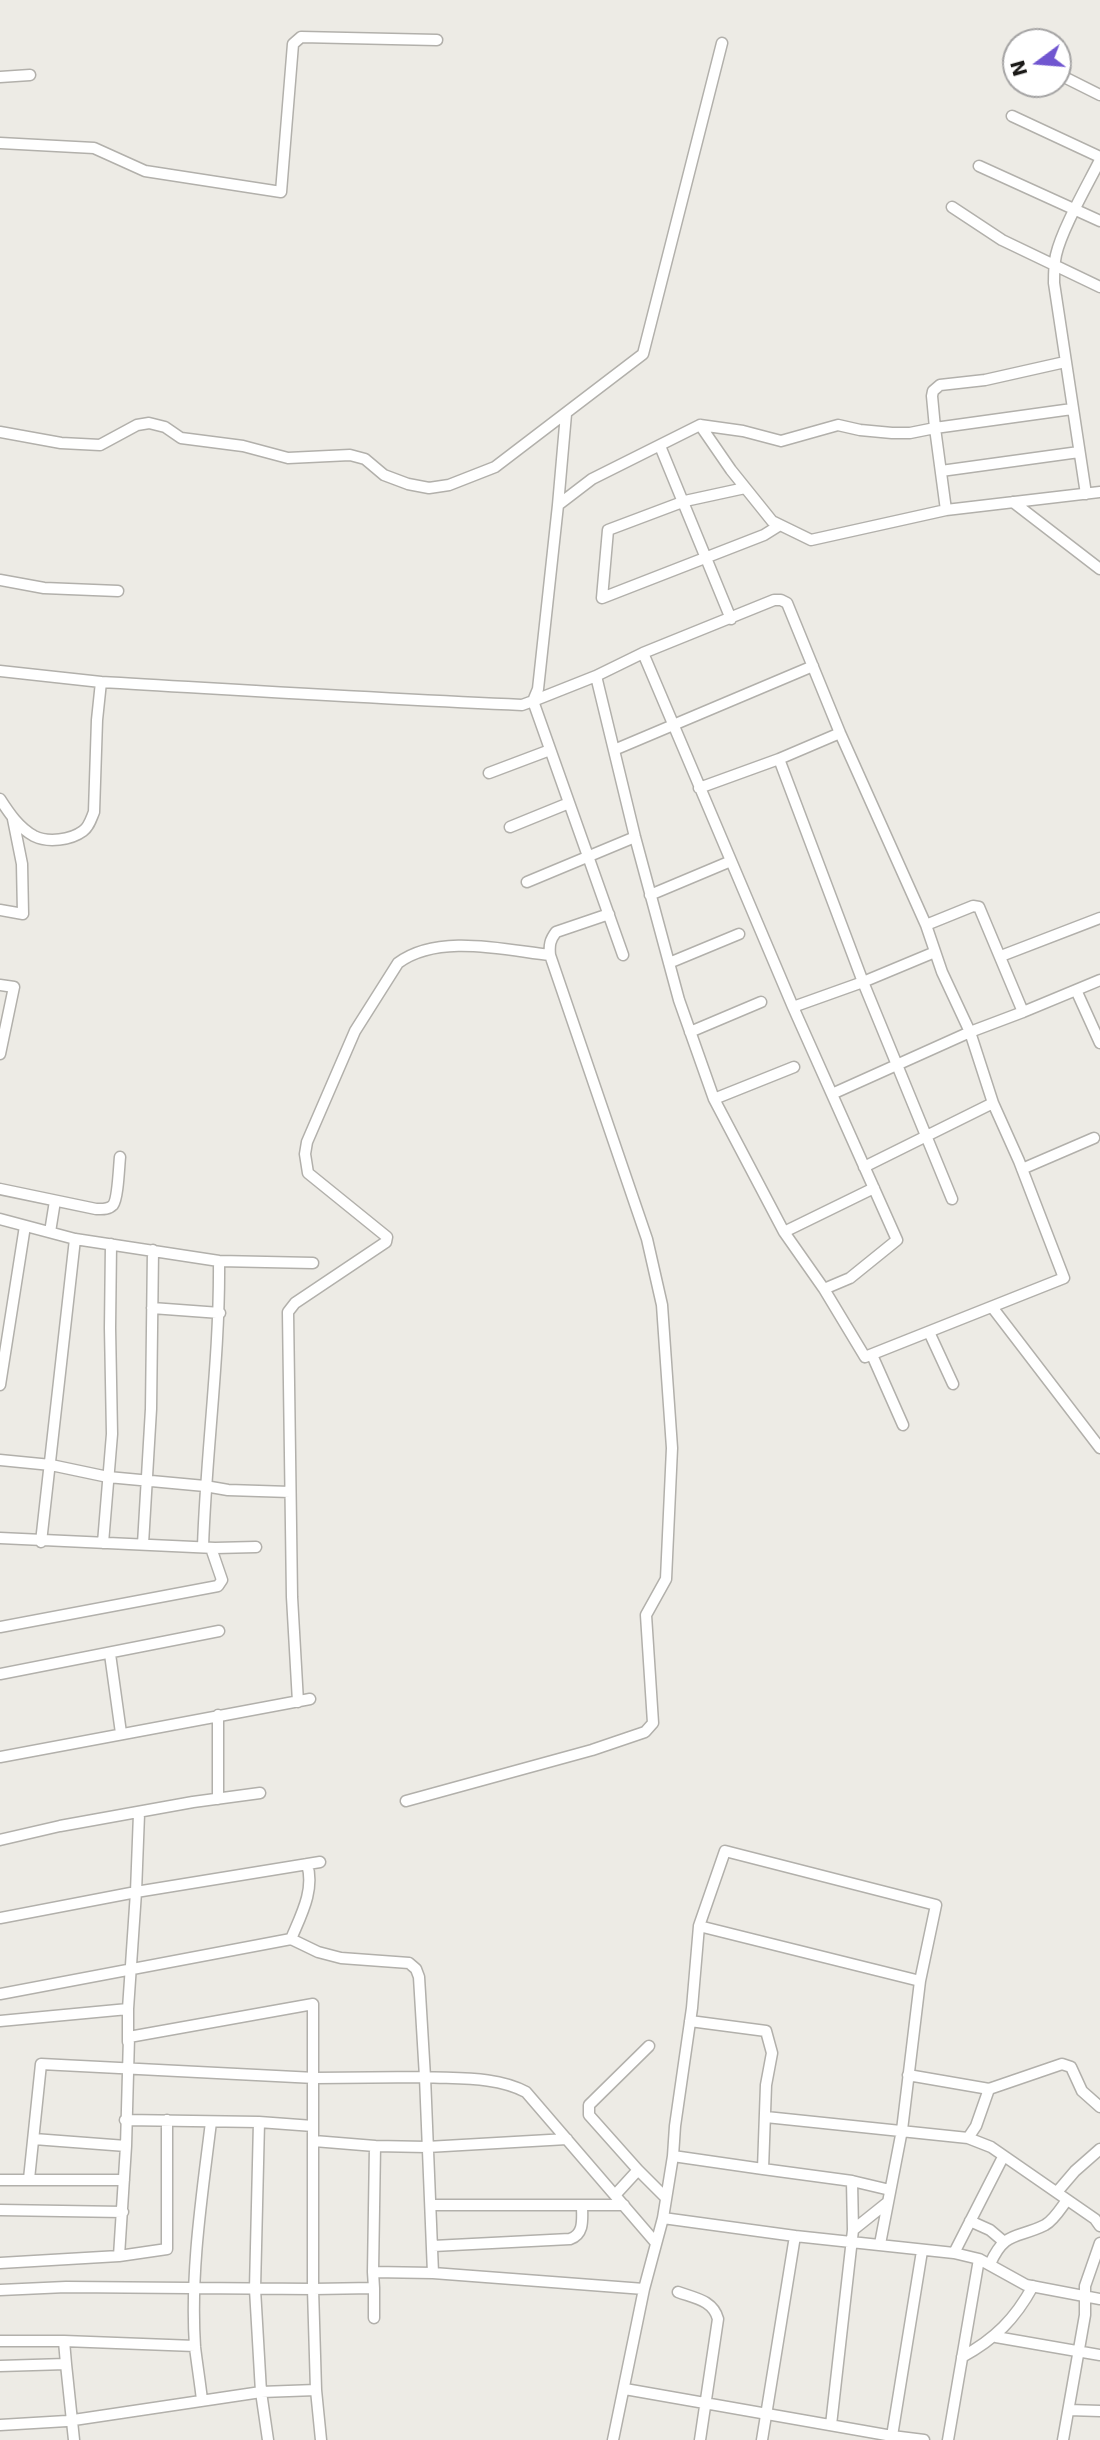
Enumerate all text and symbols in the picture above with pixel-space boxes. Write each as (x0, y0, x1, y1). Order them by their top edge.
north arrow (1002, 28, 1072, 98)
text: N (1006, 58, 1032, 79)

